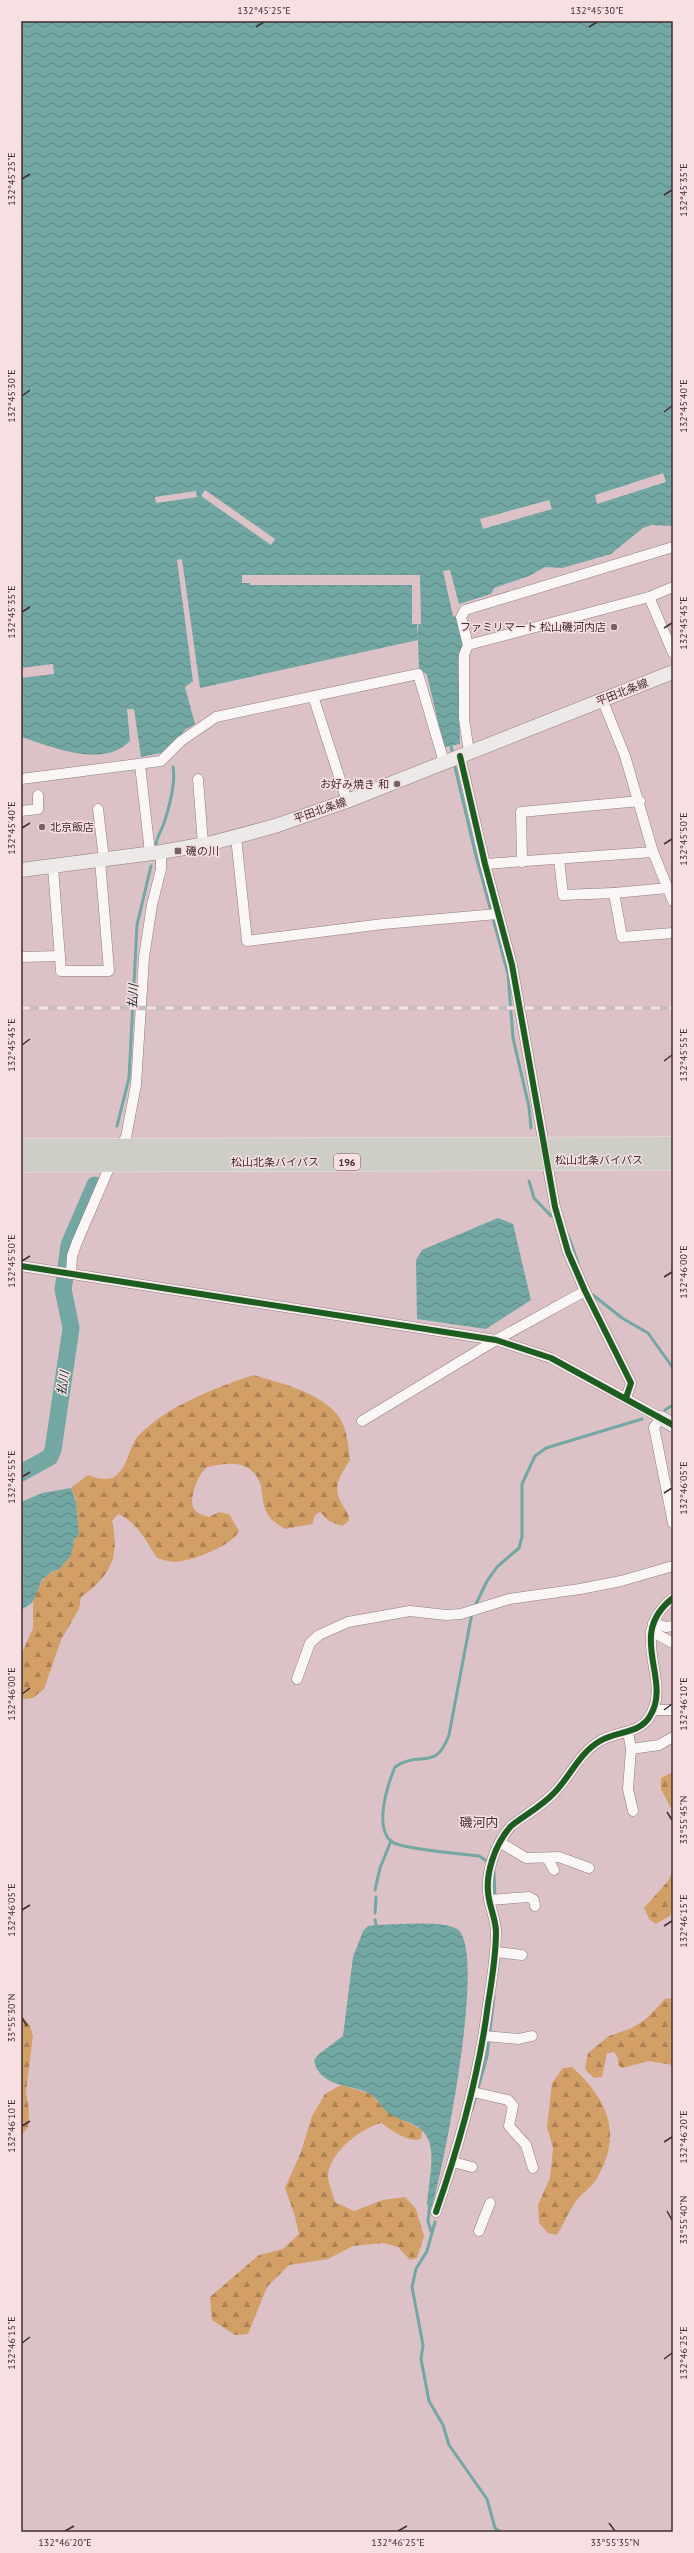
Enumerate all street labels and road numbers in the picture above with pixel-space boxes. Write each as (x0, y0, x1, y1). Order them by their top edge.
street label: 平田北条線 (594, 676, 650, 708)
street label: 平田北条線 (292, 794, 348, 826)
street label: 松山北条バイパス (555, 1153, 643, 1167)
road number: 196 (334, 1154, 360, 1170)
street label: 松山北条バイパス (231, 1155, 319, 1169)

